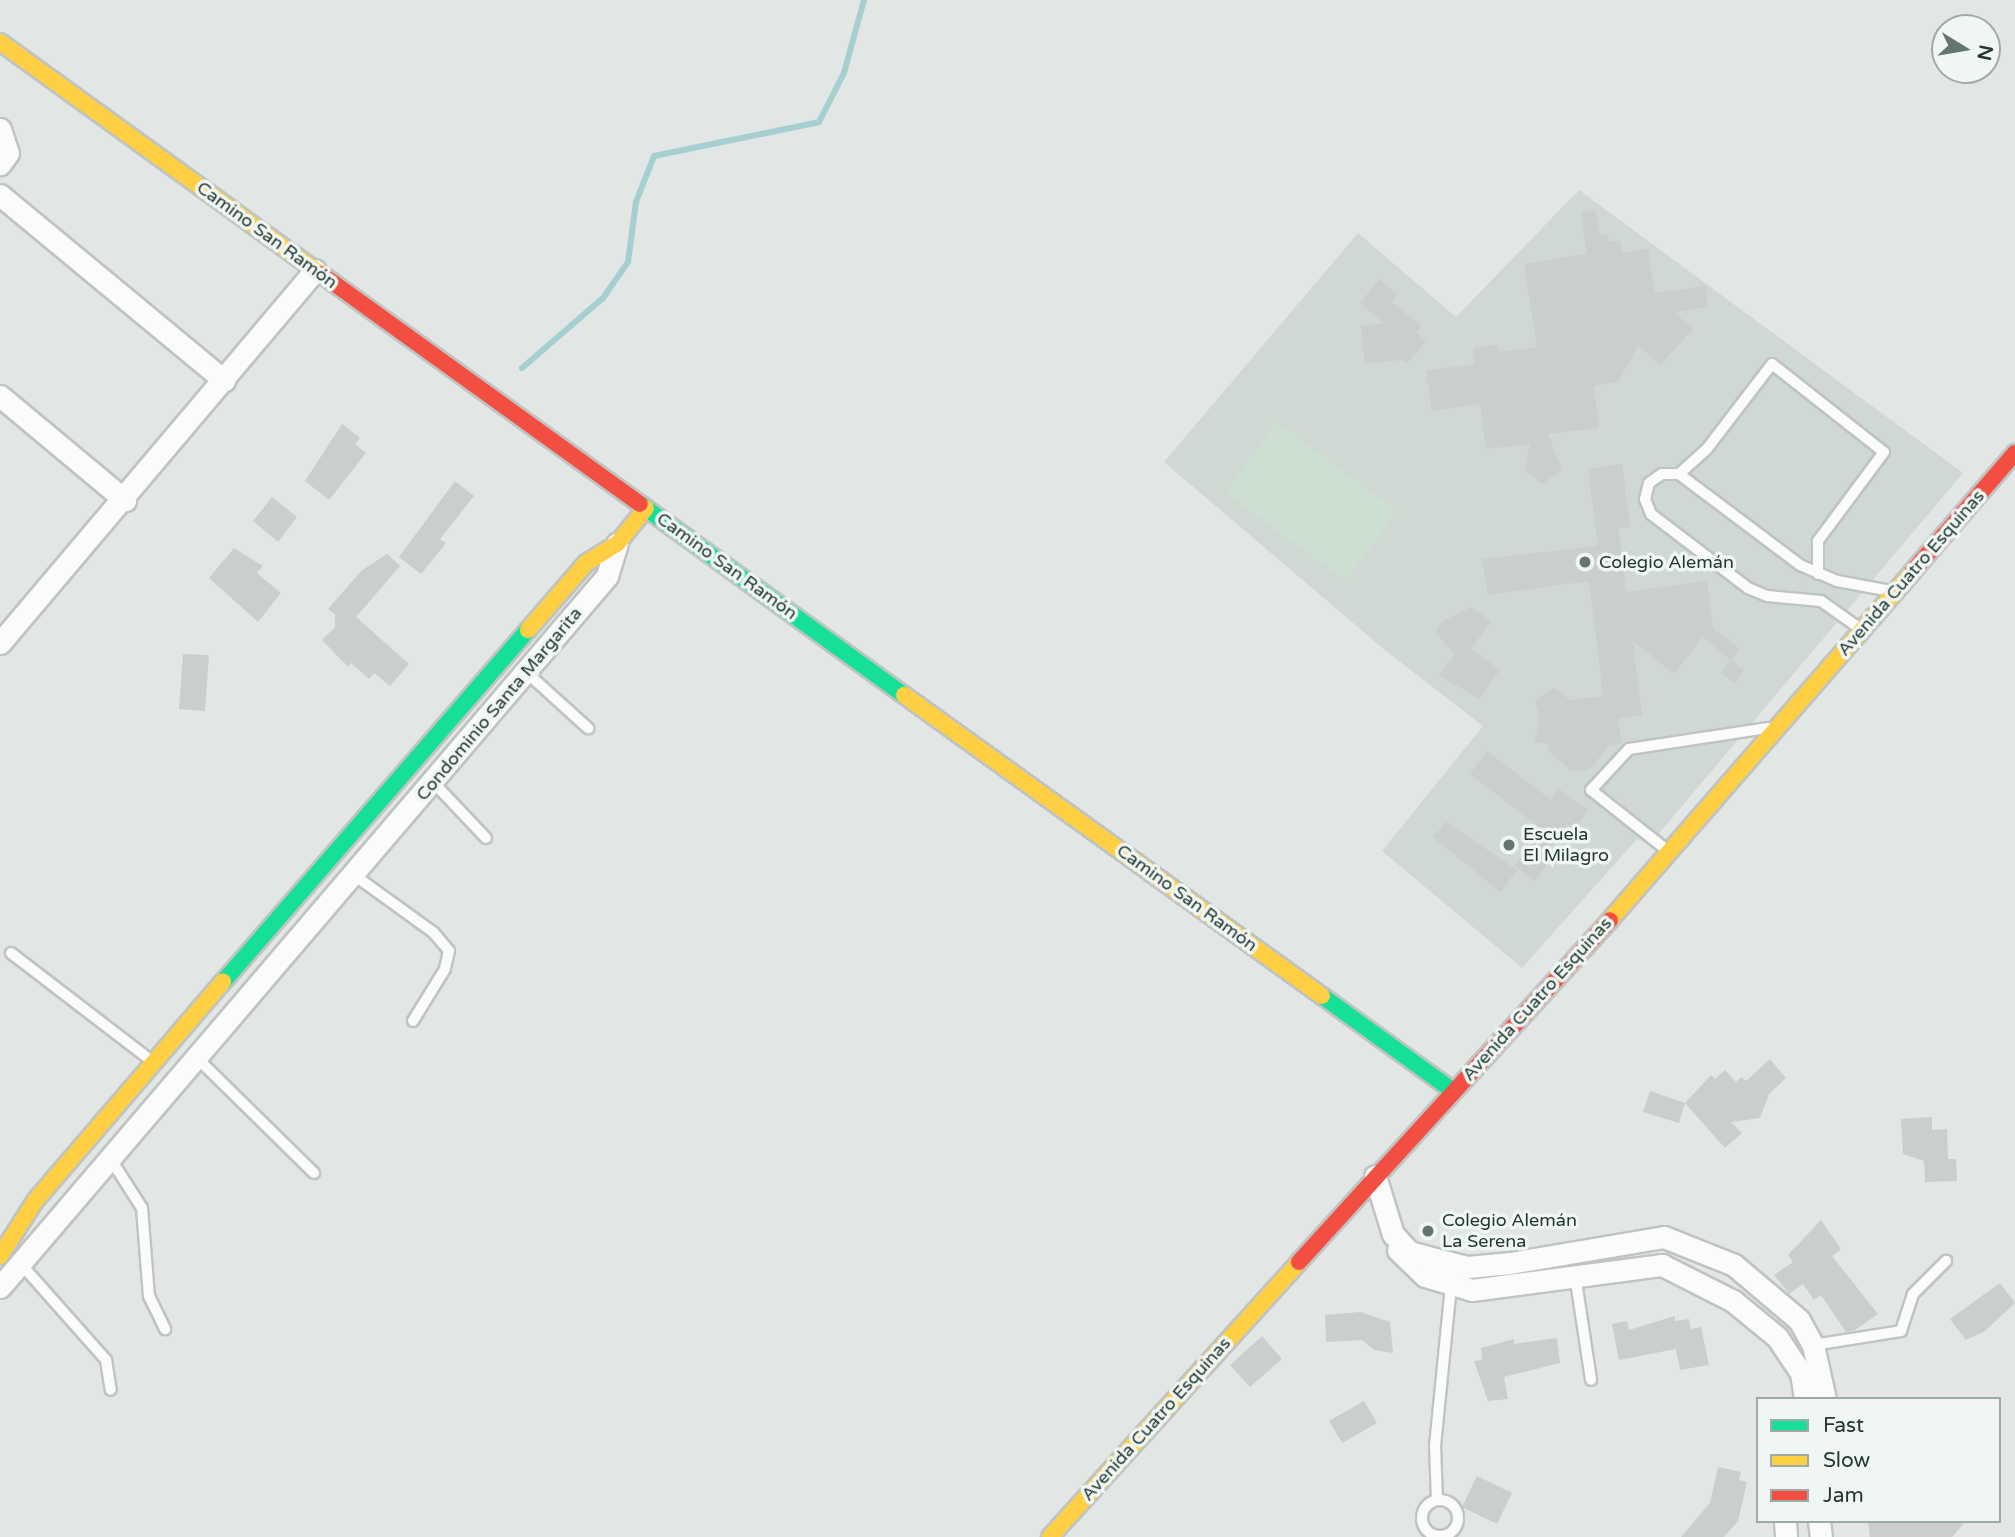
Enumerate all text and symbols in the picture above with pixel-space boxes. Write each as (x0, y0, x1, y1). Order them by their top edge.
north arrow (1931, 14, 2001, 84)
text: N (1972, 43, 1997, 62)
street label: Camino San Ramón (193, 177, 341, 293)
street label: Avenida Cuatro Esquinas (1833, 486, 1989, 660)
street label: Camino San Ramón (653, 508, 801, 624)
place label: Colegio Alemán (1599, 551, 1734, 573)
marker: Colegio Alemán (1577, 554, 1593, 570)
street label: Condominio Santa Margarita (412, 603, 586, 805)
place label: Escuela El Milagro (1523, 824, 1609, 866)
marker: Escuela El Milagro (1501, 837, 1517, 853)
street label: Camino San Ramón (1113, 840, 1261, 956)
street label: Avenida Cuatro Esquinas (1458, 913, 1616, 1085)
place label: Colegio Alemán La Serena (1442, 1210, 1577, 1252)
marker: Colegio Alemán La Serena (1420, 1223, 1436, 1239)
street label: Avenida Cuatro Esquinas (1077, 1333, 1235, 1505)
legend (1756, 1397, 2001, 1523)
text: Fast (1823, 1413, 1864, 1438)
text: Slow (1823, 1448, 1870, 1473)
text: Jam (1823, 1483, 1864, 1508)

